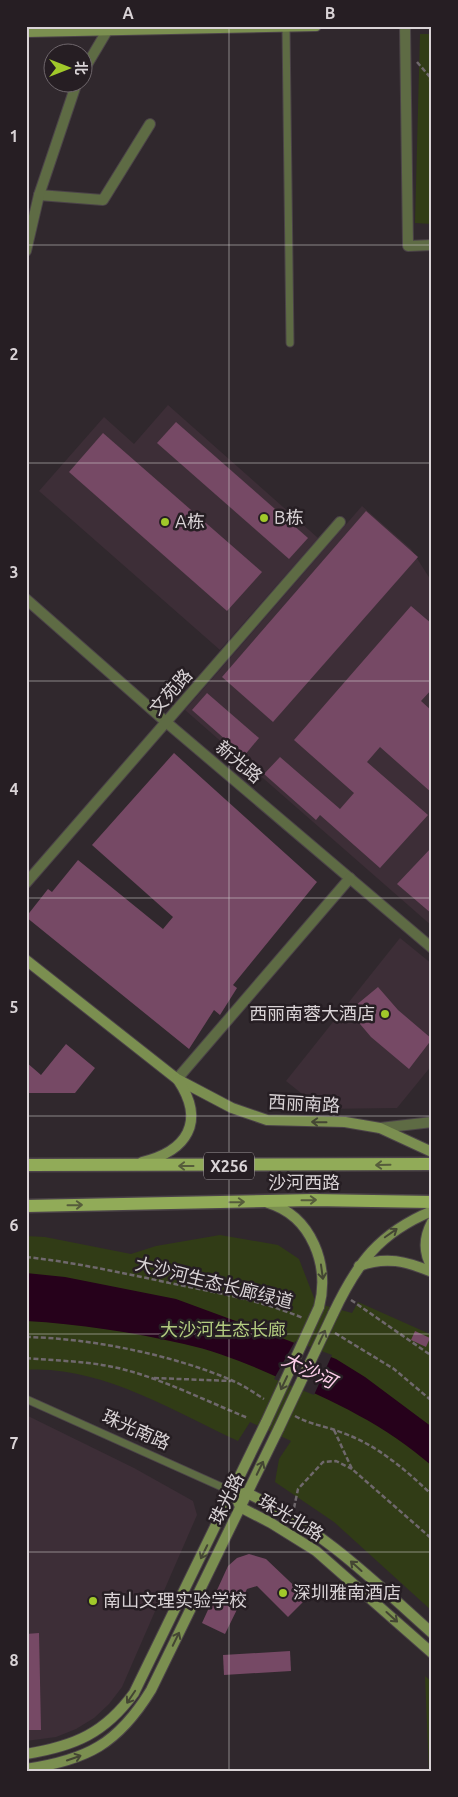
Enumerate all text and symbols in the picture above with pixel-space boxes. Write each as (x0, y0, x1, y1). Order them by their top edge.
text: A (122, 4, 134, 22)
text: B (325, 4, 335, 22)
north arrow (42, 42, 92, 92)
text: 北 (73, 61, 89, 75)
text: 1 (9, 127, 19, 145)
text: 2 (9, 345, 19, 363)
place label: B栋 (274, 507, 303, 527)
place label: A栋 (175, 511, 205, 531)
marker: B栋 (258, 512, 270, 524)
marker: A栋 (159, 516, 171, 528)
text: 3 (9, 563, 19, 581)
street label: 文苑路 (145, 664, 196, 718)
street label: 新光路 (213, 736, 267, 786)
text: 4 (9, 780, 19, 798)
text: 5 (9, 998, 19, 1016)
place label: 西丽南蓉大酒店 (249, 1003, 375, 1023)
marker: 西丽南蓉大酒店 (379, 1008, 391, 1020)
street label: 西丽南路 (268, 1091, 341, 1115)
one-way arrow (311, 1117, 328, 1127)
road number: X256 (204, 1152, 254, 1180)
one-way arrow (375, 1160, 392, 1170)
one-way arrow (178, 1161, 194, 1171)
street label: 沙河西路 (268, 1172, 340, 1192)
one-way arrow (300, 1195, 317, 1205)
one-way arrow (229, 1197, 245, 1206)
one-way arrow (67, 1201, 83, 1210)
text: 6 (9, 1216, 19, 1234)
one-way arrow (384, 1228, 398, 1239)
street label: 大沙河生态长廊绿道 (133, 1253, 295, 1311)
one-way arrow (318, 1263, 328, 1279)
park label: 大沙河生态长廊 (160, 1319, 286, 1339)
one-way arrow (318, 1330, 327, 1345)
water label: 大沙河 (279, 1348, 343, 1394)
one-way arrow (279, 1375, 288, 1390)
street label: 珠光南路 (99, 1405, 173, 1453)
text: 7 (9, 1434, 19, 1452)
one-way arrow (256, 1461, 265, 1476)
street label: 珠光路 (205, 1470, 247, 1527)
street label: 珠光北路 (256, 1490, 328, 1544)
one-way arrow (199, 1544, 209, 1559)
one-way arrow (350, 1560, 363, 1571)
place label: 深圳雅南酒店 (293, 1582, 401, 1602)
marker: 深圳雅南酒店 (277, 1587, 289, 1599)
place label: 南山文理实验学校 (103, 1590, 247, 1610)
marker: 南山文理实验学校 (87, 1595, 99, 1607)
one-way arrow (386, 1612, 399, 1623)
one-way arrow (171, 1632, 181, 1647)
text: 8 (9, 1651, 19, 1669)
one-way arrow (126, 1689, 136, 1703)
one-way arrow (65, 1753, 81, 1762)

